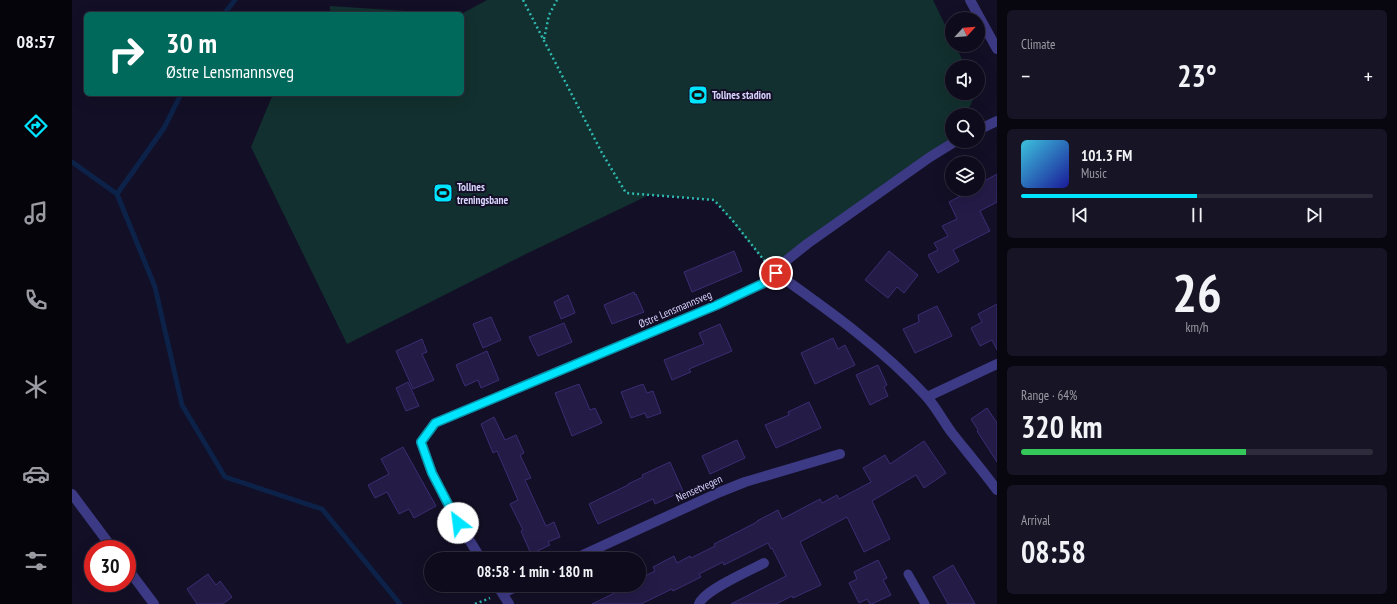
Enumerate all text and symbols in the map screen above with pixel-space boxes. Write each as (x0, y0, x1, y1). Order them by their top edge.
north arrow (945, 12, 985, 52)
map controls (945, 12, 985, 196)
text: 30 m (166, 24, 217, 61)
icon: right (100, 28, 152, 80)
text: 08:57 (17, 30, 55, 53)
text: Climate (1021, 36, 1055, 53)
text: 23° (1177, 56, 1217, 95)
text: Østre Lensmannsveg (166, 60, 294, 83)
button: sound (945, 60, 985, 100)
text: − (1021, 62, 1030, 90)
text: + (1364, 62, 1373, 90)
sports icon: Tollnes stadion (687, 84, 709, 106)
place label: Tollnes stadion (712, 88, 771, 102)
button: search (945, 108, 985, 148)
icon: directions (22, 112, 50, 140)
text: 101.3 FM (1081, 146, 1132, 165)
button: layers (945, 156, 985, 196)
text: Music (1081, 165, 1107, 182)
place label: Tollnes treningsbane (457, 180, 509, 207)
sports icon: Tollnes treningsbane (432, 182, 454, 204)
icon: music (22, 199, 50, 227)
icon: previous (1069, 204, 1091, 226)
icon: pause (1186, 204, 1208, 226)
icon: next (1303, 204, 1325, 226)
pin (759, 256, 793, 290)
text: 26 (1172, 259, 1222, 326)
icon: arrive (765, 262, 787, 284)
icon: phone (22, 286, 50, 314)
street label: Østre Lensmannsveg (636, 287, 714, 331)
text: km/h (1185, 319, 1209, 336)
icon: climate (22, 373, 50, 401)
text: Range · 64% (1021, 387, 1077, 404)
text: 320 km (1021, 407, 1102, 446)
icon: car (22, 460, 50, 488)
street label: Nensetvegen (674, 471, 725, 504)
position arrow (437, 502, 479, 544)
text: Arrival (1021, 512, 1050, 529)
text: 08:58 (1021, 532, 1086, 571)
speed limit sign: 30 (84, 540, 136, 592)
icon: filters (22, 547, 50, 575)
text: 08:58 · 1 min · 180 m (477, 562, 593, 581)

